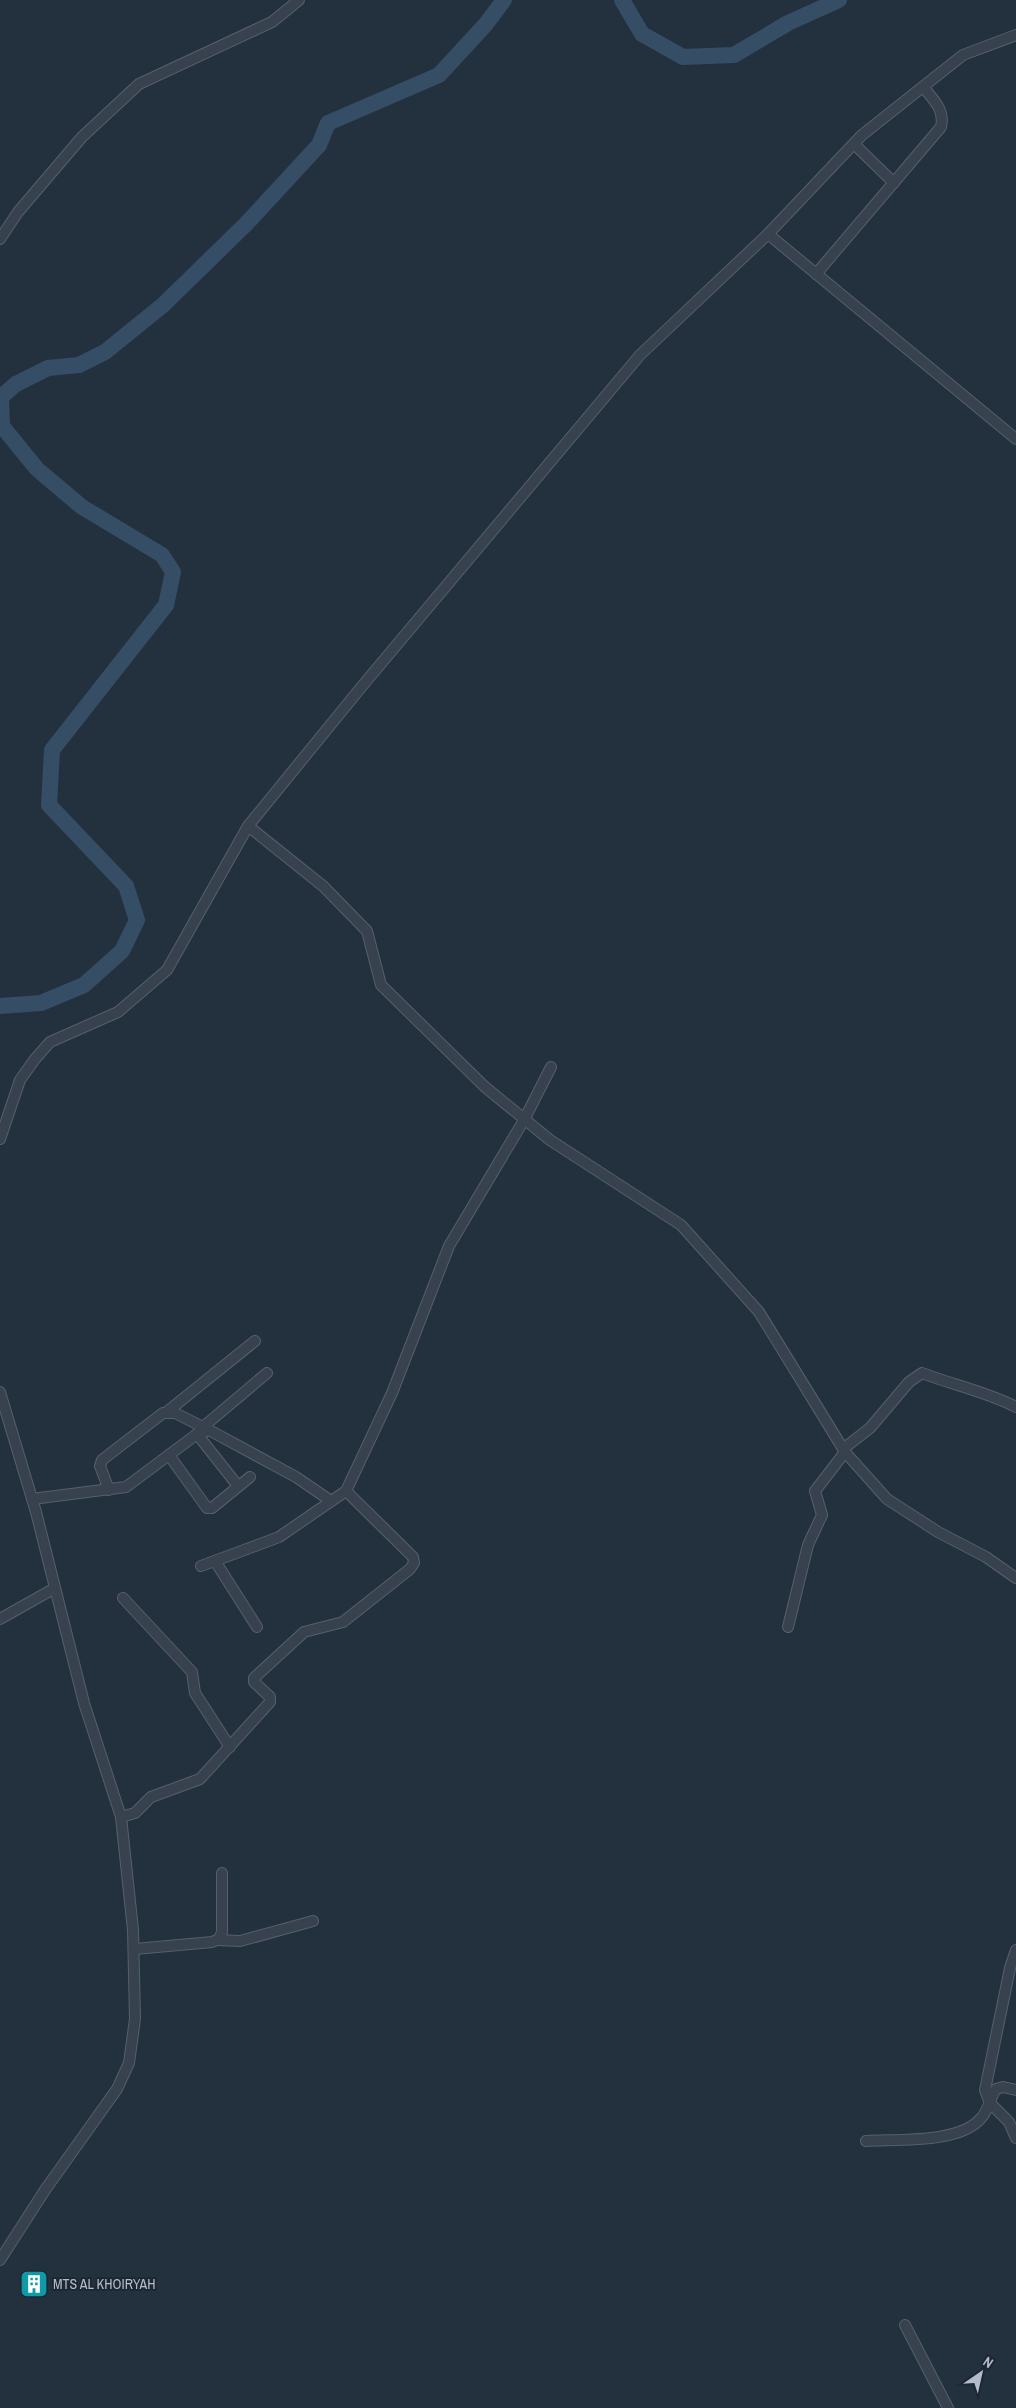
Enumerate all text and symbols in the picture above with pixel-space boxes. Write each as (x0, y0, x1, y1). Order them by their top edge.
building icon: MTS AL KHOIRYAH (19, 2269, 49, 2299)
place label: MTS AL KHOIRYAH (53, 2275, 156, 2293)
north arrow (956, 2348, 1006, 2398)
text: N (980, 2352, 997, 2372)

